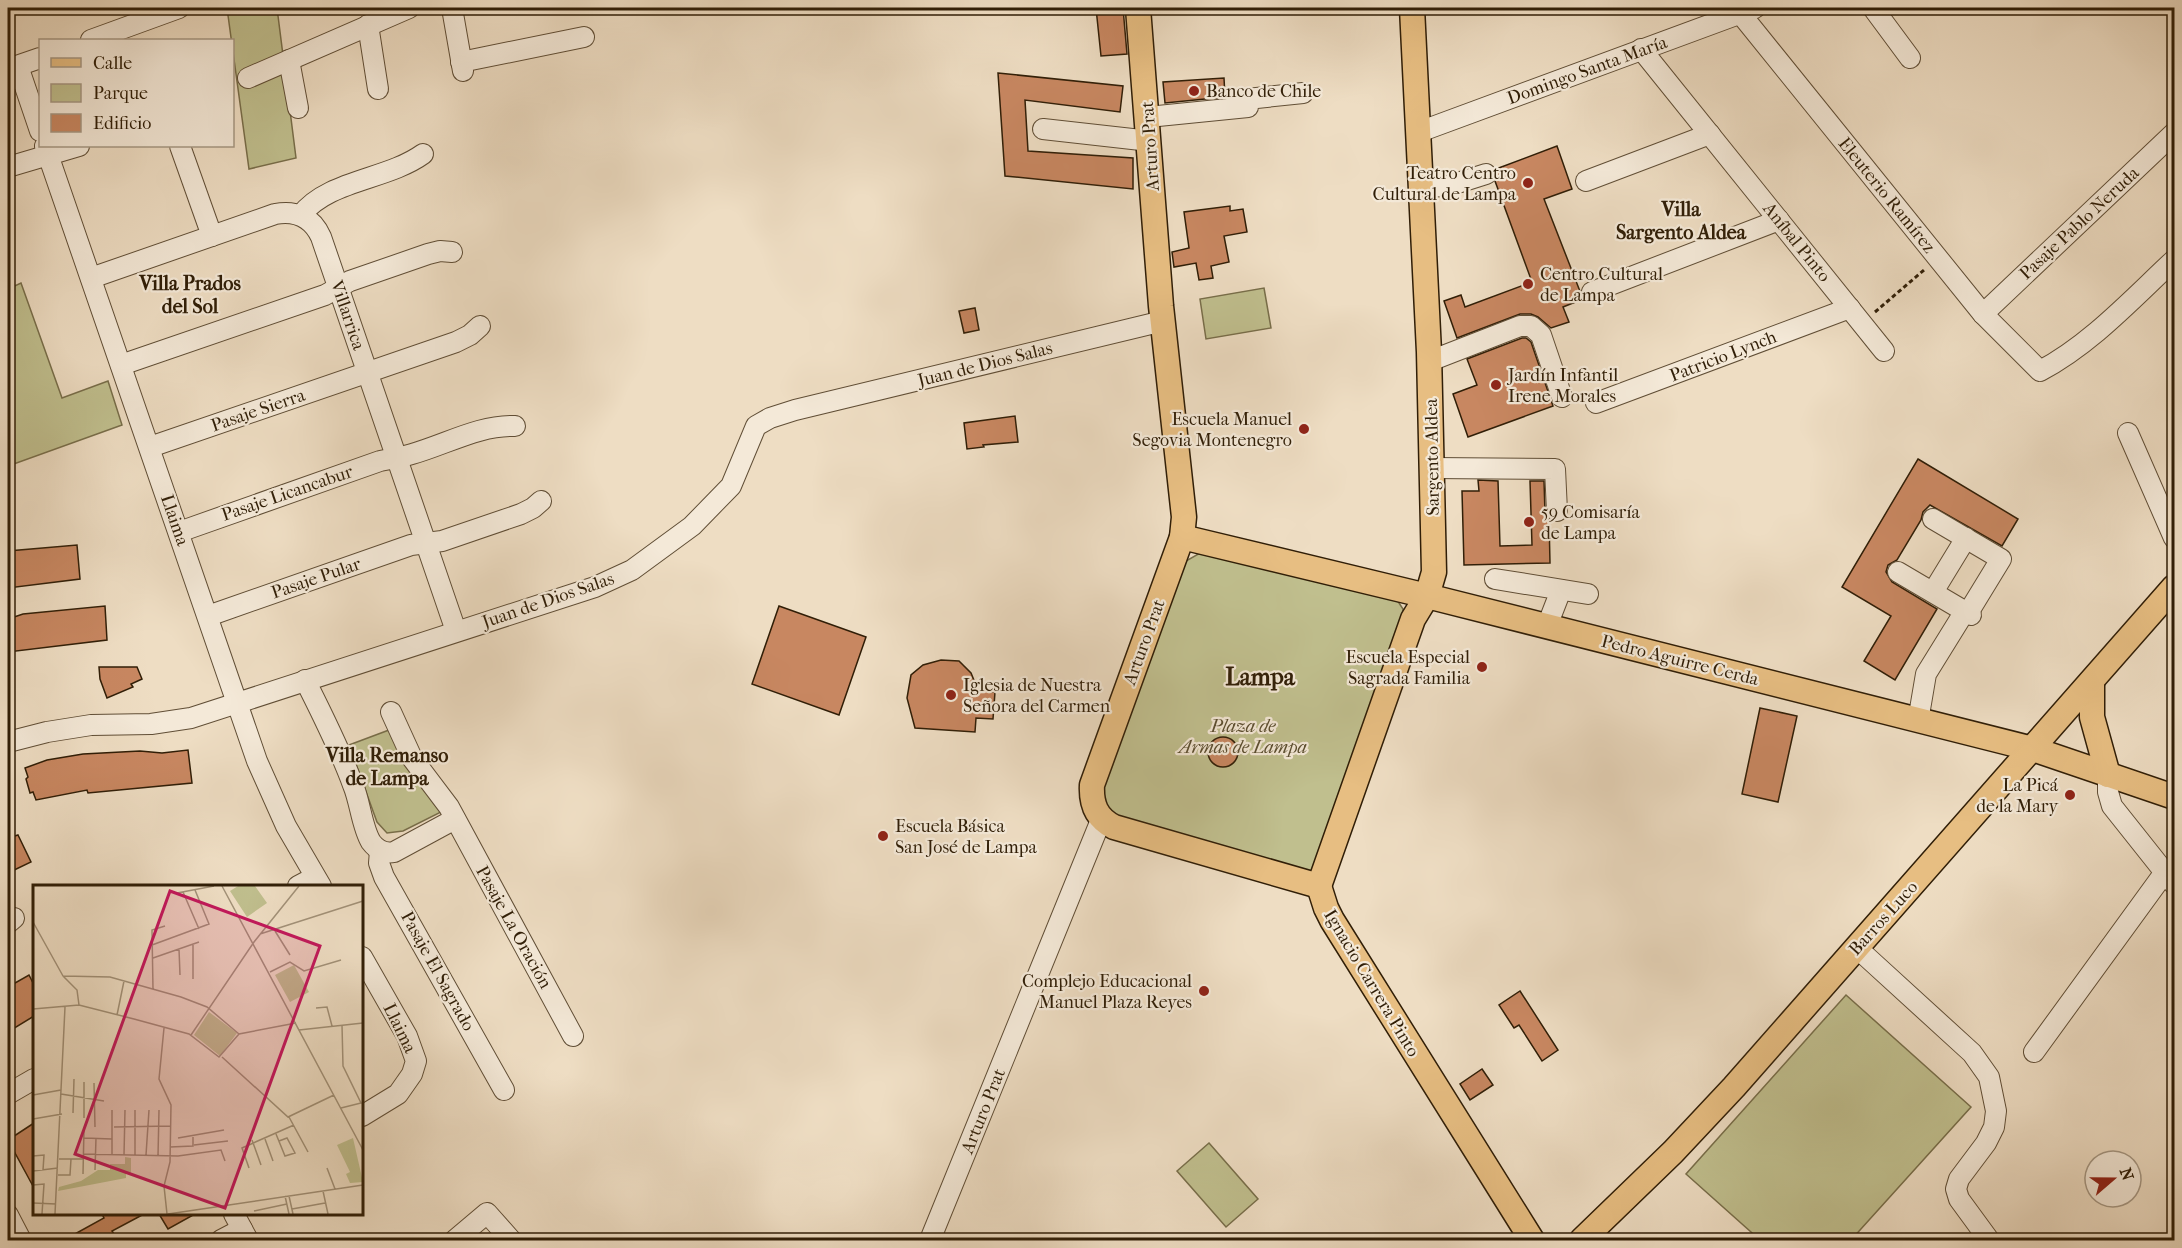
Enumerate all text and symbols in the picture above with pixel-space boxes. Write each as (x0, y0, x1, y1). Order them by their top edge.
street label: Domingo Santa María (1504, 32, 1671, 109)
legend (39, 39, 234, 147)
text: Calle (93, 53, 132, 74)
place label: Banco de Chile (1206, 81, 1321, 102)
text: Parque (93, 83, 148, 104)
marker: Banco de Chile (1187, 84, 1201, 98)
street label: Arturo Prat (1137, 100, 1164, 192)
text: Edificio (93, 113, 151, 134)
street label: Eleuterio Ramírez (1834, 133, 1940, 257)
street label: Pasaje Pablo Neruda (2015, 162, 2144, 284)
place label: Teatro Centro Cultural de Lampa (1373, 163, 1517, 205)
marker: Teatro Centro Cultural de Lampa (1521, 176, 1535, 190)
district label: Villa Sargento Aldea (1616, 198, 1747, 244)
street label: Aníbal Pinto (1758, 198, 1835, 286)
place label: Centro Cultural de Lampa (1540, 264, 1663, 306)
district label: Villa Prados del Sol (138, 272, 241, 318)
street label: Villarrica (326, 277, 369, 353)
marker: Centro Cultural de Lampa (1521, 277, 1535, 291)
street label: Patricio Lynch (1667, 326, 1780, 386)
street label: Juan de Dios Salas (914, 338, 1055, 392)
place label: Jardín Infantil Irene Morales (1506, 365, 1618, 407)
marker: Jardín Infantil Irene Morales (1489, 378, 1503, 392)
street label: Pasaje Sierra (208, 384, 309, 436)
street label: Sargento Aldea (1421, 398, 1444, 516)
place label: Escuela Manuel Segovia Montenegro (1132, 409, 1292, 451)
marker: Escuela Manuel Segovia Montenegro (1297, 422, 1311, 436)
street label: Pasaje Licancabur (219, 461, 356, 526)
street label: Llaima (156, 492, 193, 549)
place label: 59 Comisaría de Lampa (1541, 502, 1640, 544)
marker: 59 Comisaría de Lampa (1522, 515, 1536, 529)
street label: Pasaje Pular (269, 553, 364, 604)
street label: Juan de Dios Salas (478, 568, 617, 634)
street label: Arturo Prat (1119, 596, 1170, 689)
street label: Pedro Aguirre Cerda (1599, 631, 1761, 690)
place label: Escuela Especial Sagrada Familia (1345, 647, 1471, 689)
marker: Escuela Especial Sagrada Familia (1475, 660, 1489, 674)
district label: Lampa (1225, 663, 1296, 691)
place label: Iglesia de Nuestra Señora del Carmen (963, 675, 1111, 717)
marker: Iglesia de Nuestra Señora del Carmen (944, 688, 958, 702)
park label: Plaza de Armas de Lampa (1177, 716, 1307, 758)
district label: Villa Remanso de Lampa (325, 744, 448, 790)
place label: La Picá de la Mary (1976, 775, 2059, 817)
marker: La Picá de la Mary (2063, 788, 2077, 802)
place label: Escuela Básica San José de Lampa (895, 816, 1037, 858)
marker: Escuela Básica San José de Lampa (876, 829, 890, 843)
street label: Pasaje La Oración (471, 862, 556, 993)
street label: Barros Luco (1844, 877, 1922, 960)
inset map (33, 885, 363, 1215)
street label: Ignacio Carrera Pinto (1319, 906, 1424, 1061)
street label: Pasaje El Sagrado (396, 908, 479, 1035)
place label: Complejo Educacional Manuel Plaza Reyes (1022, 971, 1192, 1013)
marker: Complejo Educacional Manuel Plaza Reyes (1197, 984, 1211, 998)
street label: Llaima (379, 1000, 421, 1057)
street label: Arturo Prat (957, 1065, 1010, 1158)
north arrow (2083, 1149, 2143, 1209)
text: N (2116, 1165, 2138, 1184)

